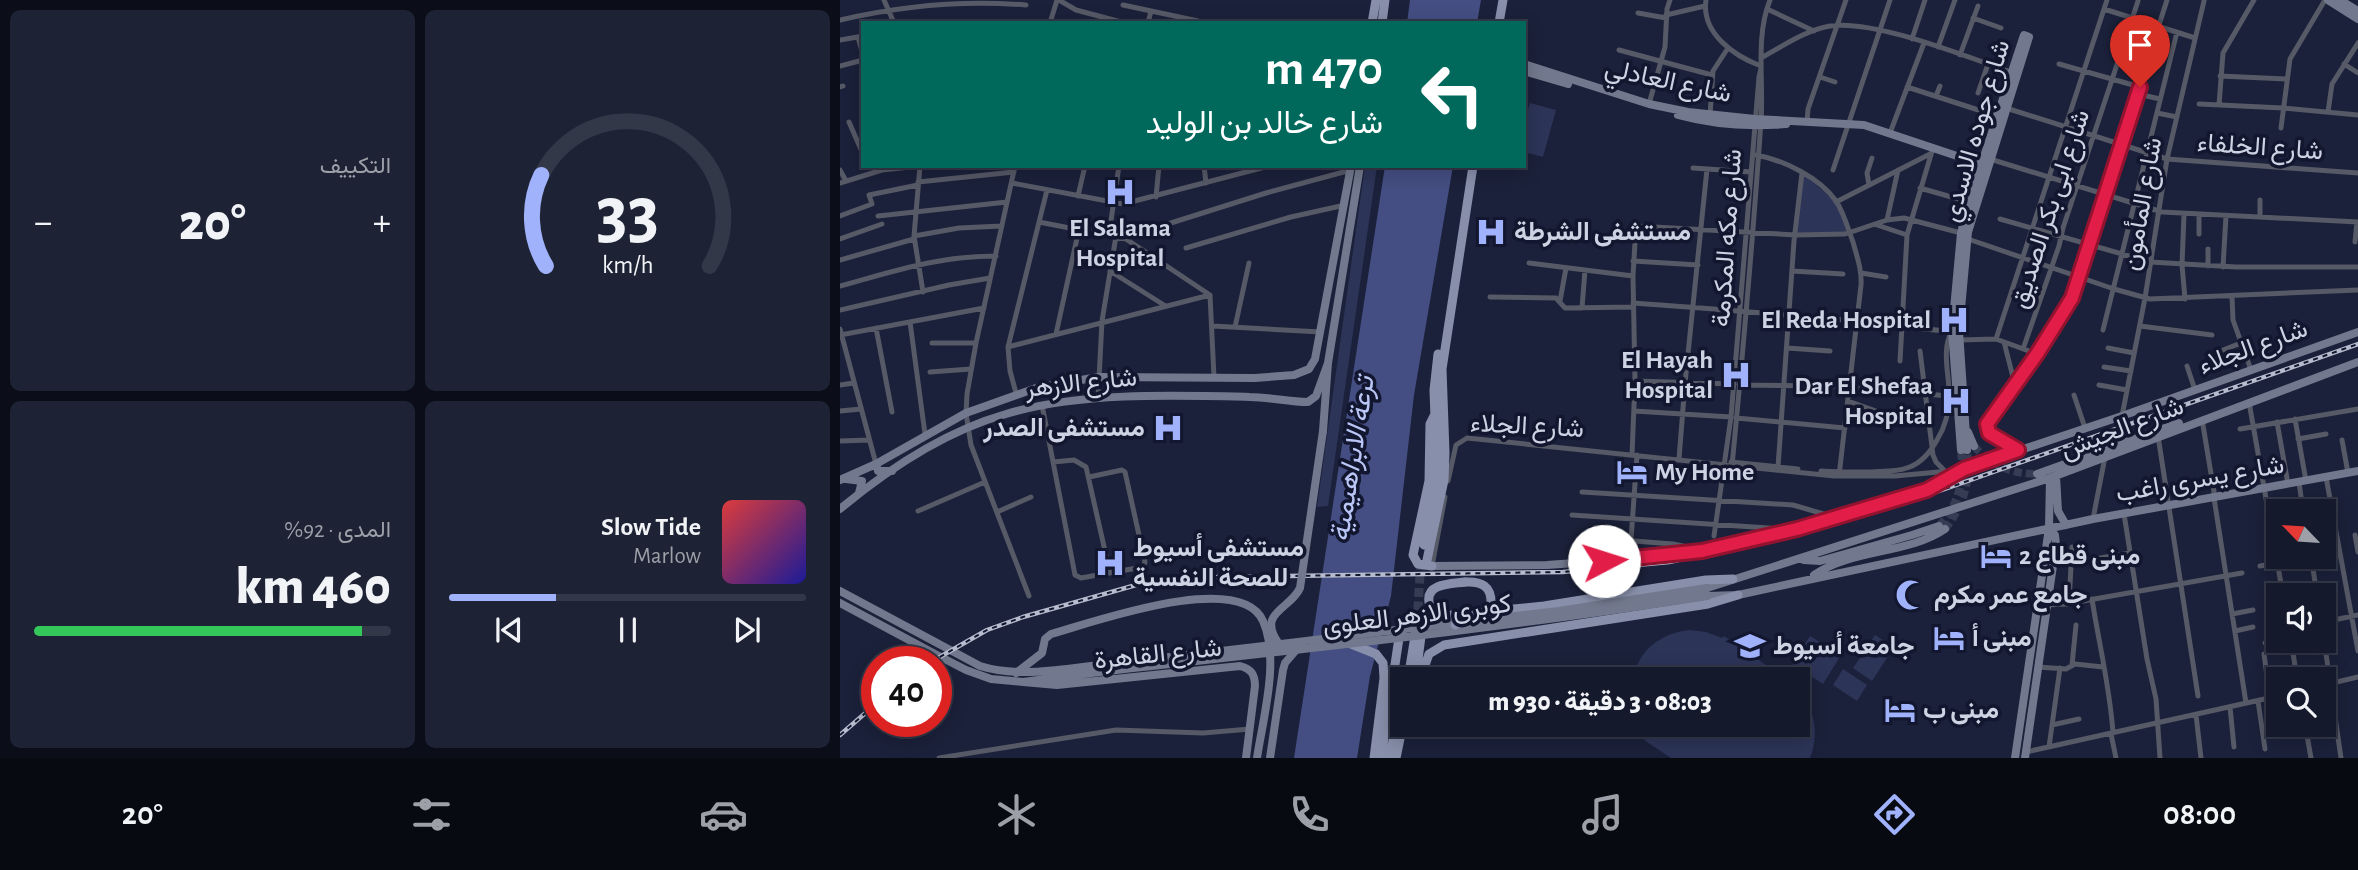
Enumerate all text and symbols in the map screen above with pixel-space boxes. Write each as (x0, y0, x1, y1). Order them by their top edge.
pin (2110, 15, 2170, 87)
icon: arrive (2121, 26, 2159, 64)
street label: شارع جوده الاسدي (1938, 37, 2021, 227)
text: 470 m (1265, 45, 1383, 94)
icon: left (1407, 49, 1498, 140)
street label: شارع العادلي (1601, 55, 1734, 114)
text: شارع خالد بن الوليد (1146, 107, 1383, 139)
street label: شارع ابى بكر الصديق (2006, 107, 2098, 313)
street label: شارع الخلفاء (2196, 130, 2324, 168)
street label: شارع المأمون (2115, 135, 2170, 273)
street label: شارع مكه المكرمة (1708, 148, 1750, 328)
text: التكييف (320, 155, 391, 178)
hospital icon: El Salama Hospital (1103, 175, 1137, 209)
text: 33 (596, 179, 659, 252)
text: 20° (179, 197, 246, 249)
text: − (34, 204, 52, 242)
text: + (373, 204, 391, 242)
place label: El Salama Hospital (1069, 215, 1171, 271)
hospital icon: مستشفى الشرطة (1474, 215, 1508, 249)
place label: مستشفى الشرطة (1514, 219, 1691, 247)
text: km/h (602, 253, 653, 278)
hospital icon: El Reda Hospital (1937, 303, 1971, 337)
place label: El Reda Hospital (1761, 307, 1931, 333)
street label: شارع الجلاء (2195, 315, 2312, 382)
place label: El Hayah Hospital (1621, 347, 1713, 403)
hospital icon: El Hayah Hospital (1719, 358, 1753, 392)
street label: شارع الازهر (1023, 364, 1139, 406)
water label: ترعة الابراهيمية (1326, 371, 1382, 544)
place label: Dar El Shefaa Hospital (1794, 373, 1933, 429)
hospital icon: Dar El Shefaa Hospital (1939, 384, 1973, 418)
street label: شارع الجيش (2057, 393, 2189, 467)
street label: شارع الجلاء (1469, 410, 1585, 446)
hospital icon: مستشفى الصدر (1151, 411, 1185, 445)
place label: مستشفى الصدر (982, 415, 1145, 443)
street label: شارع يسرى راغب (2114, 451, 2287, 511)
hotel icon: My Home (1615, 455, 1649, 489)
place label: My Home (1655, 459, 1754, 485)
north arrow (2266, 499, 2336, 569)
map controls (2266, 499, 2336, 737)
text: Slow Tide (601, 514, 701, 540)
text: المدى · 92% (284, 519, 391, 542)
position arrow (1567, 524, 1641, 598)
place label: مستشفى أسيوط للصحة النفسية (1133, 533, 1304, 592)
hotel icon: مبنى قطاع 2 (1979, 539, 2013, 573)
place label: مبنى قطاع 2 (2019, 543, 2140, 573)
text: Marlow (633, 545, 701, 568)
hospital icon: مستشفى أسيوط للصحة النفسية (1093, 546, 1127, 580)
text: 460 km (236, 561, 391, 613)
mosque icon: جامع عمر مكرم (1894, 578, 1928, 612)
place label: جامع عمر مكرم (1934, 582, 2087, 612)
button: sound (2266, 583, 2336, 653)
street label: كوبرى الازهر العلوى (1321, 591, 1513, 641)
icon: previous (490, 611, 528, 649)
icon: pause (609, 611, 647, 649)
icon: next (728, 611, 766, 649)
hotel icon: مبنى أ (1932, 621, 1966, 655)
place label: مبنى أ (1972, 623, 2032, 653)
school or university icon: جامعة أسيوط (1733, 629, 1767, 663)
place label: جامعة أسيوط (1773, 631, 1914, 661)
street label: شارع القاهرة (1093, 634, 1223, 678)
speed limit sign: 40 (861, 646, 952, 737)
button: search (2266, 667, 2336, 737)
text: 08:03 · 3 دقيقة · 930 m (1488, 689, 1712, 715)
hotel icon: مبنى ب (1883, 693, 1917, 727)
place label: مبنى ب (1923, 697, 1999, 725)
icon: filters (407, 790, 456, 839)
icon: car (699, 790, 748, 839)
icon: climate (992, 790, 1041, 839)
icon: phone (1285, 790, 1334, 839)
icon: music (1578, 790, 1627, 839)
icon: directions (1870, 790, 1919, 839)
text: 20° (122, 798, 163, 830)
text: 08:00 (2163, 798, 2236, 830)

